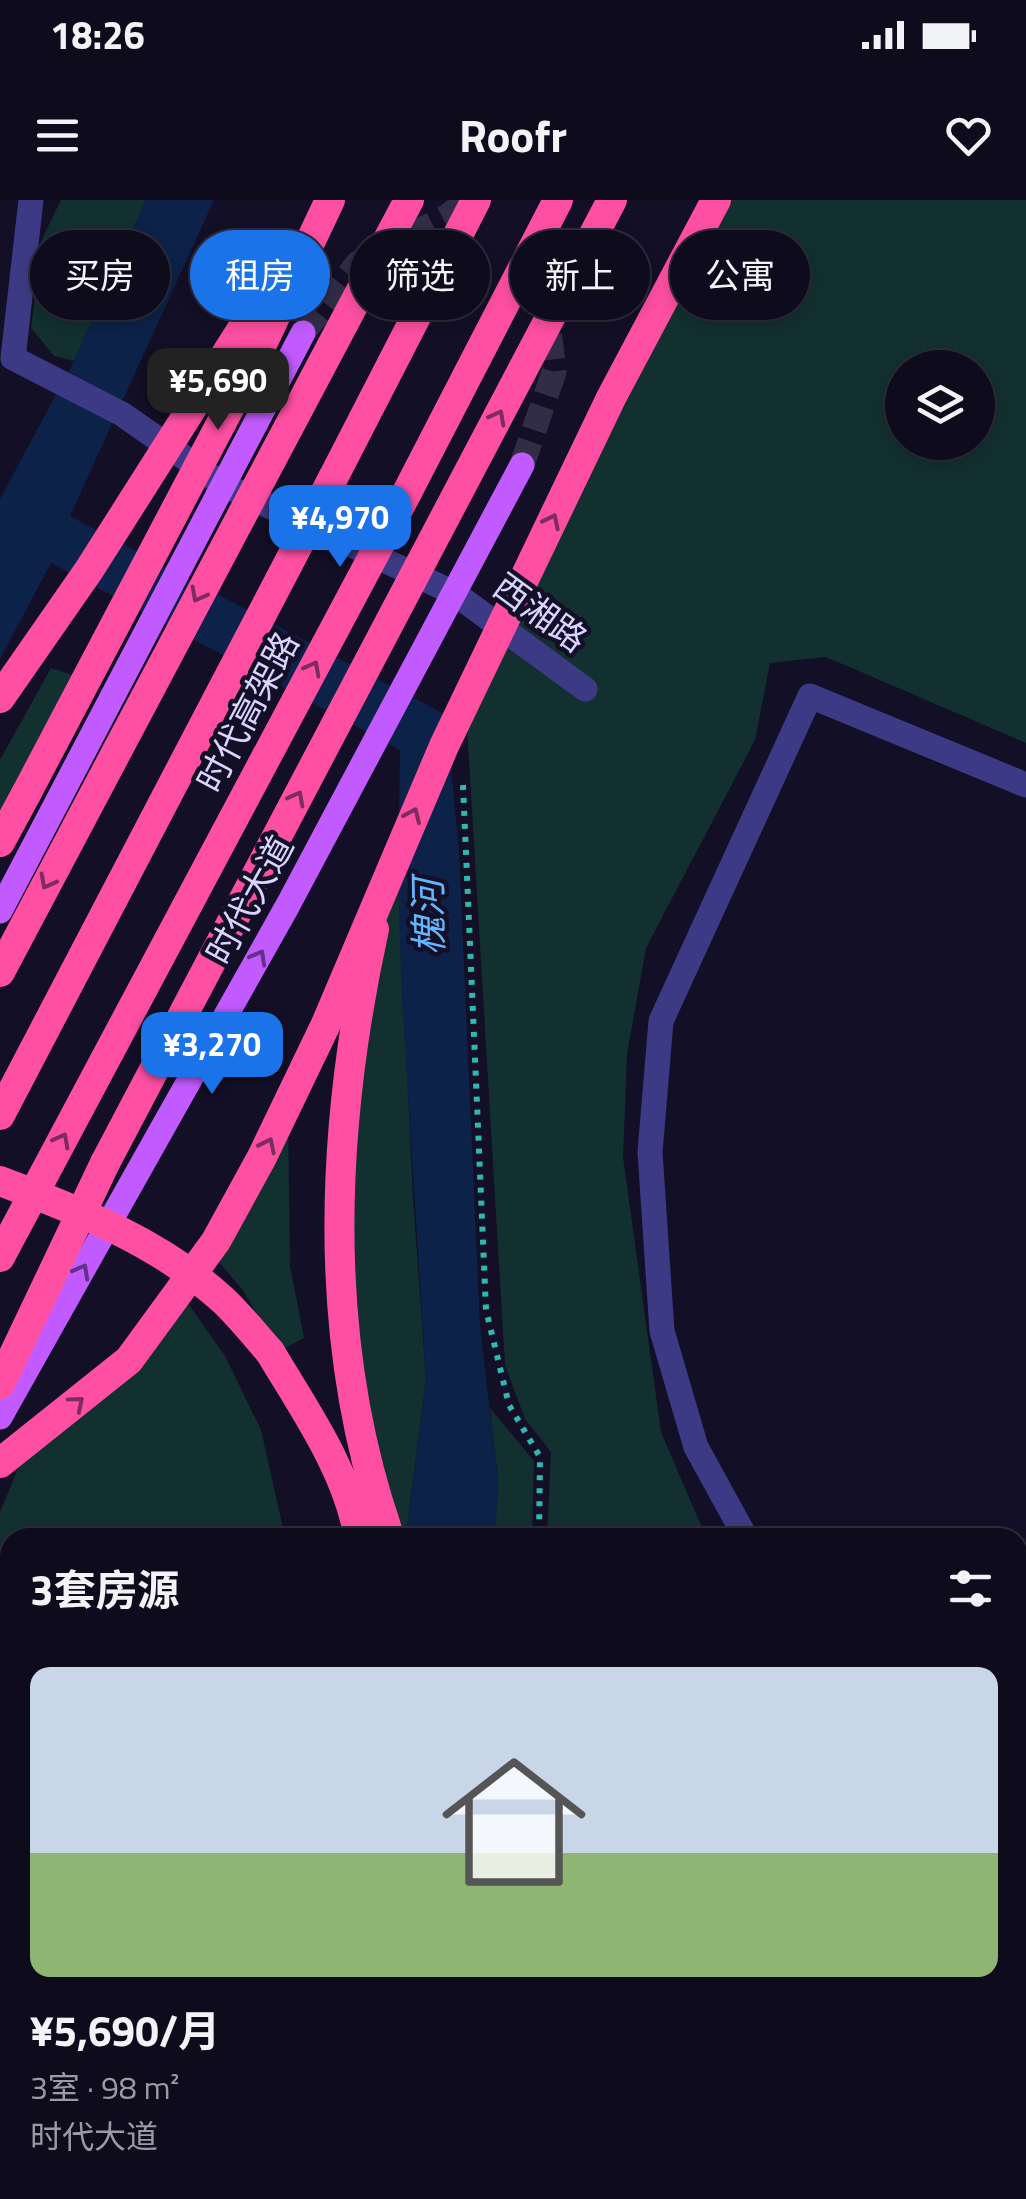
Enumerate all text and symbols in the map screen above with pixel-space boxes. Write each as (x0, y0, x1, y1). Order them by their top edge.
text: 18:26 (50, 6, 145, 64)
text: Roofr (459, 101, 567, 169)
icon: menu (30, 108, 85, 163)
icon: heart (941, 108, 996, 163)
chip: 买房 (30, 230, 170, 320)
chip: 租房 (190, 230, 330, 320)
chip: 筛选 (350, 230, 490, 320)
chip: 新上 (510, 230, 650, 320)
chip: 公寓 (670, 230, 810, 320)
pin: ¥5,690 (137, 348, 299, 433)
map controls (885, 350, 995, 460)
button: layers (885, 350, 995, 460)
text: ¥5,690 (169, 356, 267, 404)
one-way arrow (485, 410, 505, 428)
pin: ¥4,970 (259, 485, 421, 570)
text: ¥4,970 (291, 493, 389, 541)
one-way arrow (539, 513, 559, 531)
street label: 西湘路 (482, 559, 599, 665)
one-way arrow (191, 584, 211, 602)
street label: 时代高架路 (182, 622, 312, 801)
one-way arrow (301, 661, 321, 679)
one-way arrow (285, 790, 305, 808)
one-way arrow (401, 807, 421, 825)
street label: 时代大道 (192, 825, 307, 974)
one-way arrow (40, 872, 59, 890)
water label: 槐河 (398, 872, 458, 956)
one-way arrow (246, 950, 266, 968)
pin: ¥3,270 (131, 1012, 293, 1097)
text: ¥3,270 (163, 1020, 261, 1068)
one-way arrow (50, 1133, 69, 1151)
one-way arrow (256, 1137, 276, 1155)
one-way arrow (70, 1264, 90, 1282)
one-way arrow (65, 1397, 83, 1415)
text: 3套房源 (30, 1557, 180, 1621)
icon: filters (943, 1561, 998, 1616)
icon: home (424, 1732, 604, 1912)
text: ¥5,690/月 (30, 1998, 220, 2062)
text: 3室 · 98 m² (30, 2063, 180, 2111)
text: 时代大道 (30, 2112, 158, 2160)

